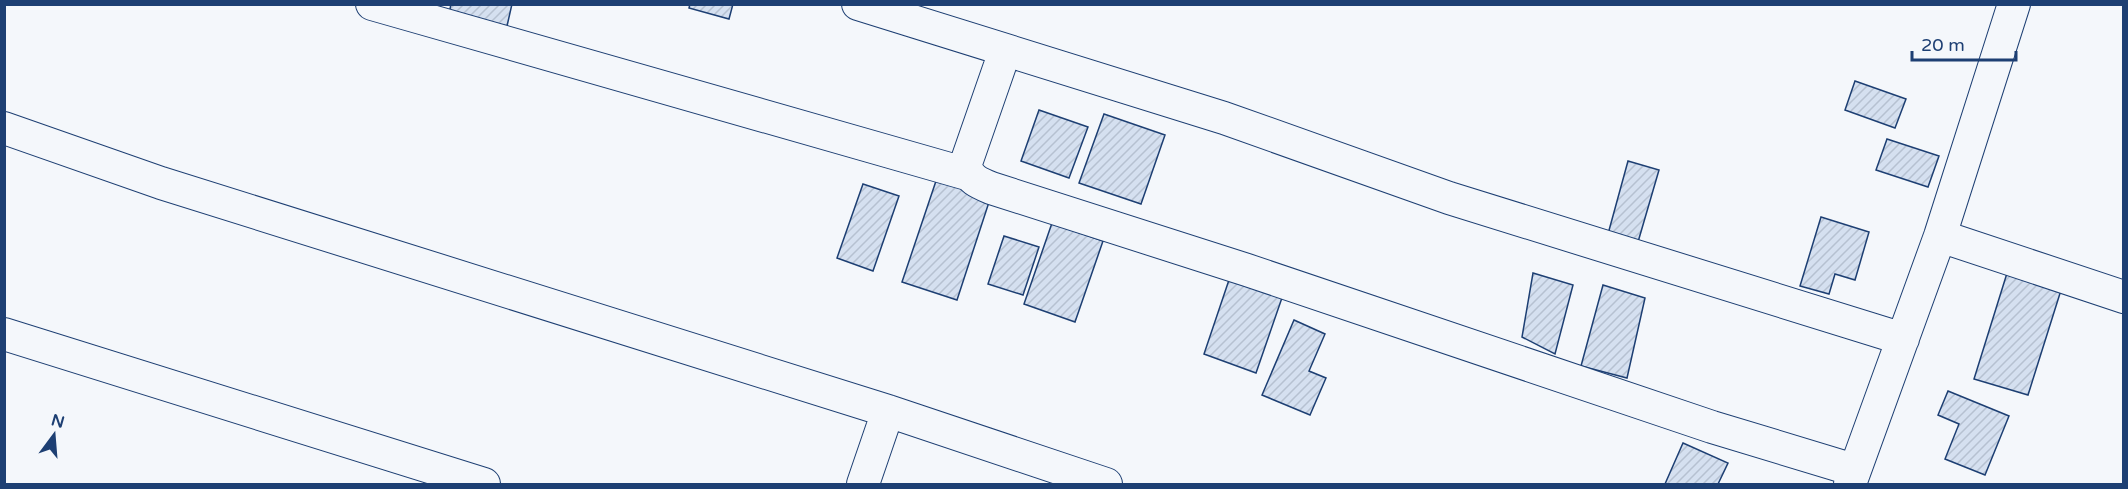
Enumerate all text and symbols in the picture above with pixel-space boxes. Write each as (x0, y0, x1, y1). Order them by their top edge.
scale bar (1912, 24, 2016, 62)
text: 20 m (1921, 34, 1965, 56)
north arrow (24, 405, 84, 465)
text: N (49, 410, 67, 433)

